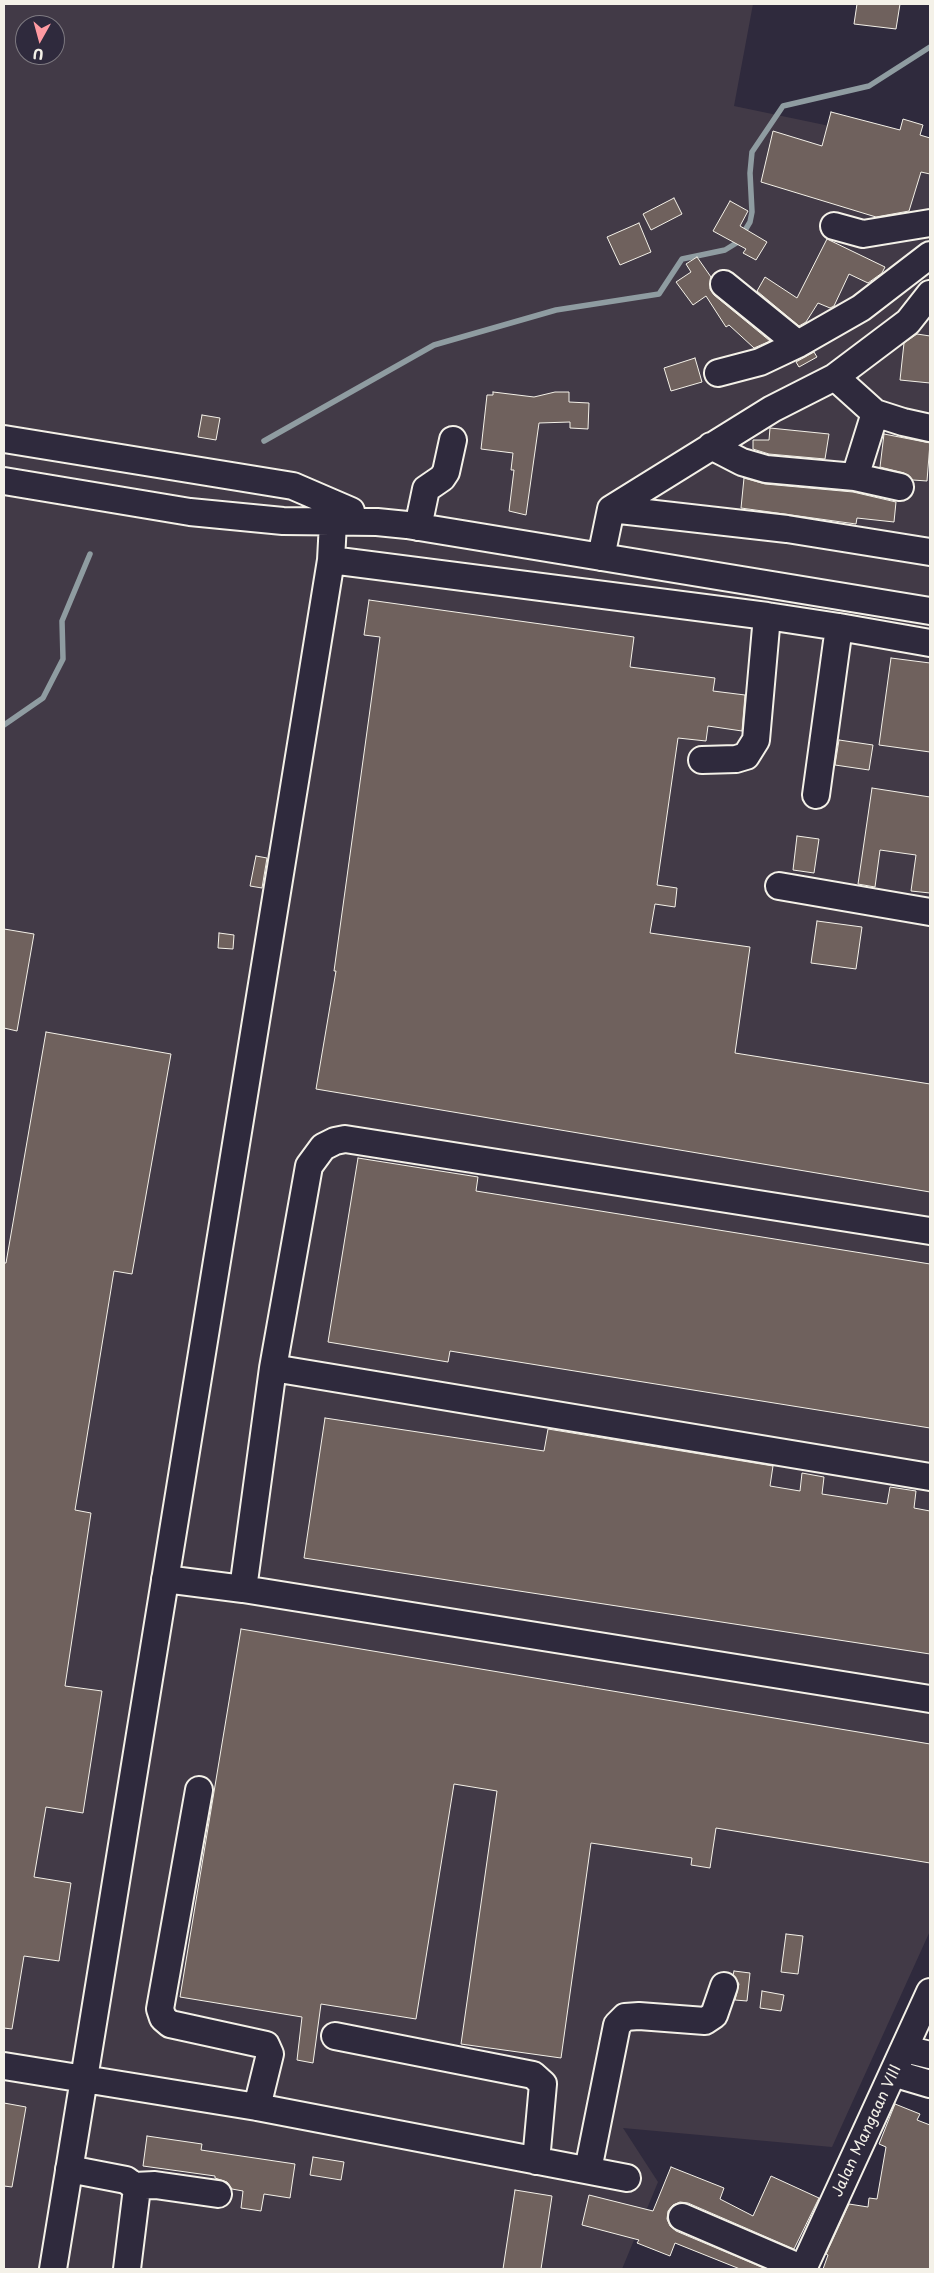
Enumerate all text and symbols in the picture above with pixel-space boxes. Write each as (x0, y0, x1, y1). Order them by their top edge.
north arrow (15, 15, 65, 65)
text: U (32, 43, 45, 65)
street label: Jalan Mangaan VIII (828, 2062, 906, 2200)

